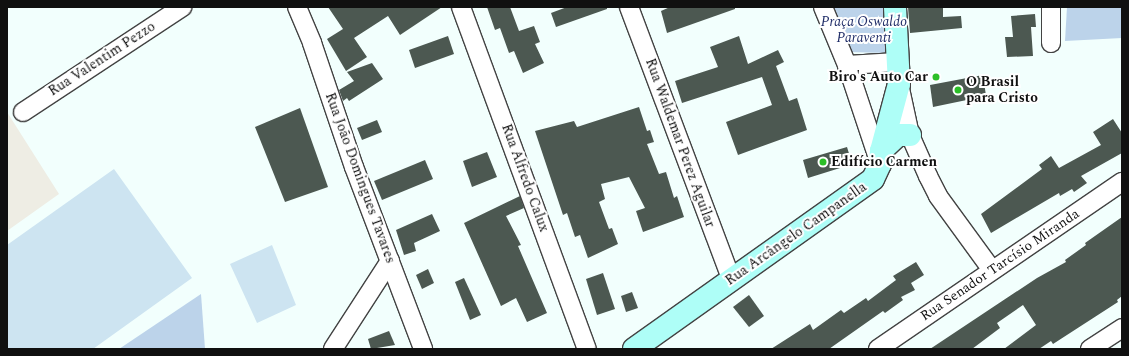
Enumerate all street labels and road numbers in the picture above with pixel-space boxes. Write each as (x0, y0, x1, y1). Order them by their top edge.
street label: Rua Valentim Pezzo (45, 18, 159, 100)
street label: Rua Waldemar Perez Aguilar (642, 56, 718, 230)
street label: Rua João Domingues Tavares (321, 90, 399, 266)
street label: Rua Alfredo Calux (498, 122, 552, 234)
street label: Rua Arcângelo Campanella (722, 179, 870, 289)
street label: Rua Senador Tarcísio Miranda (917, 205, 1083, 325)

